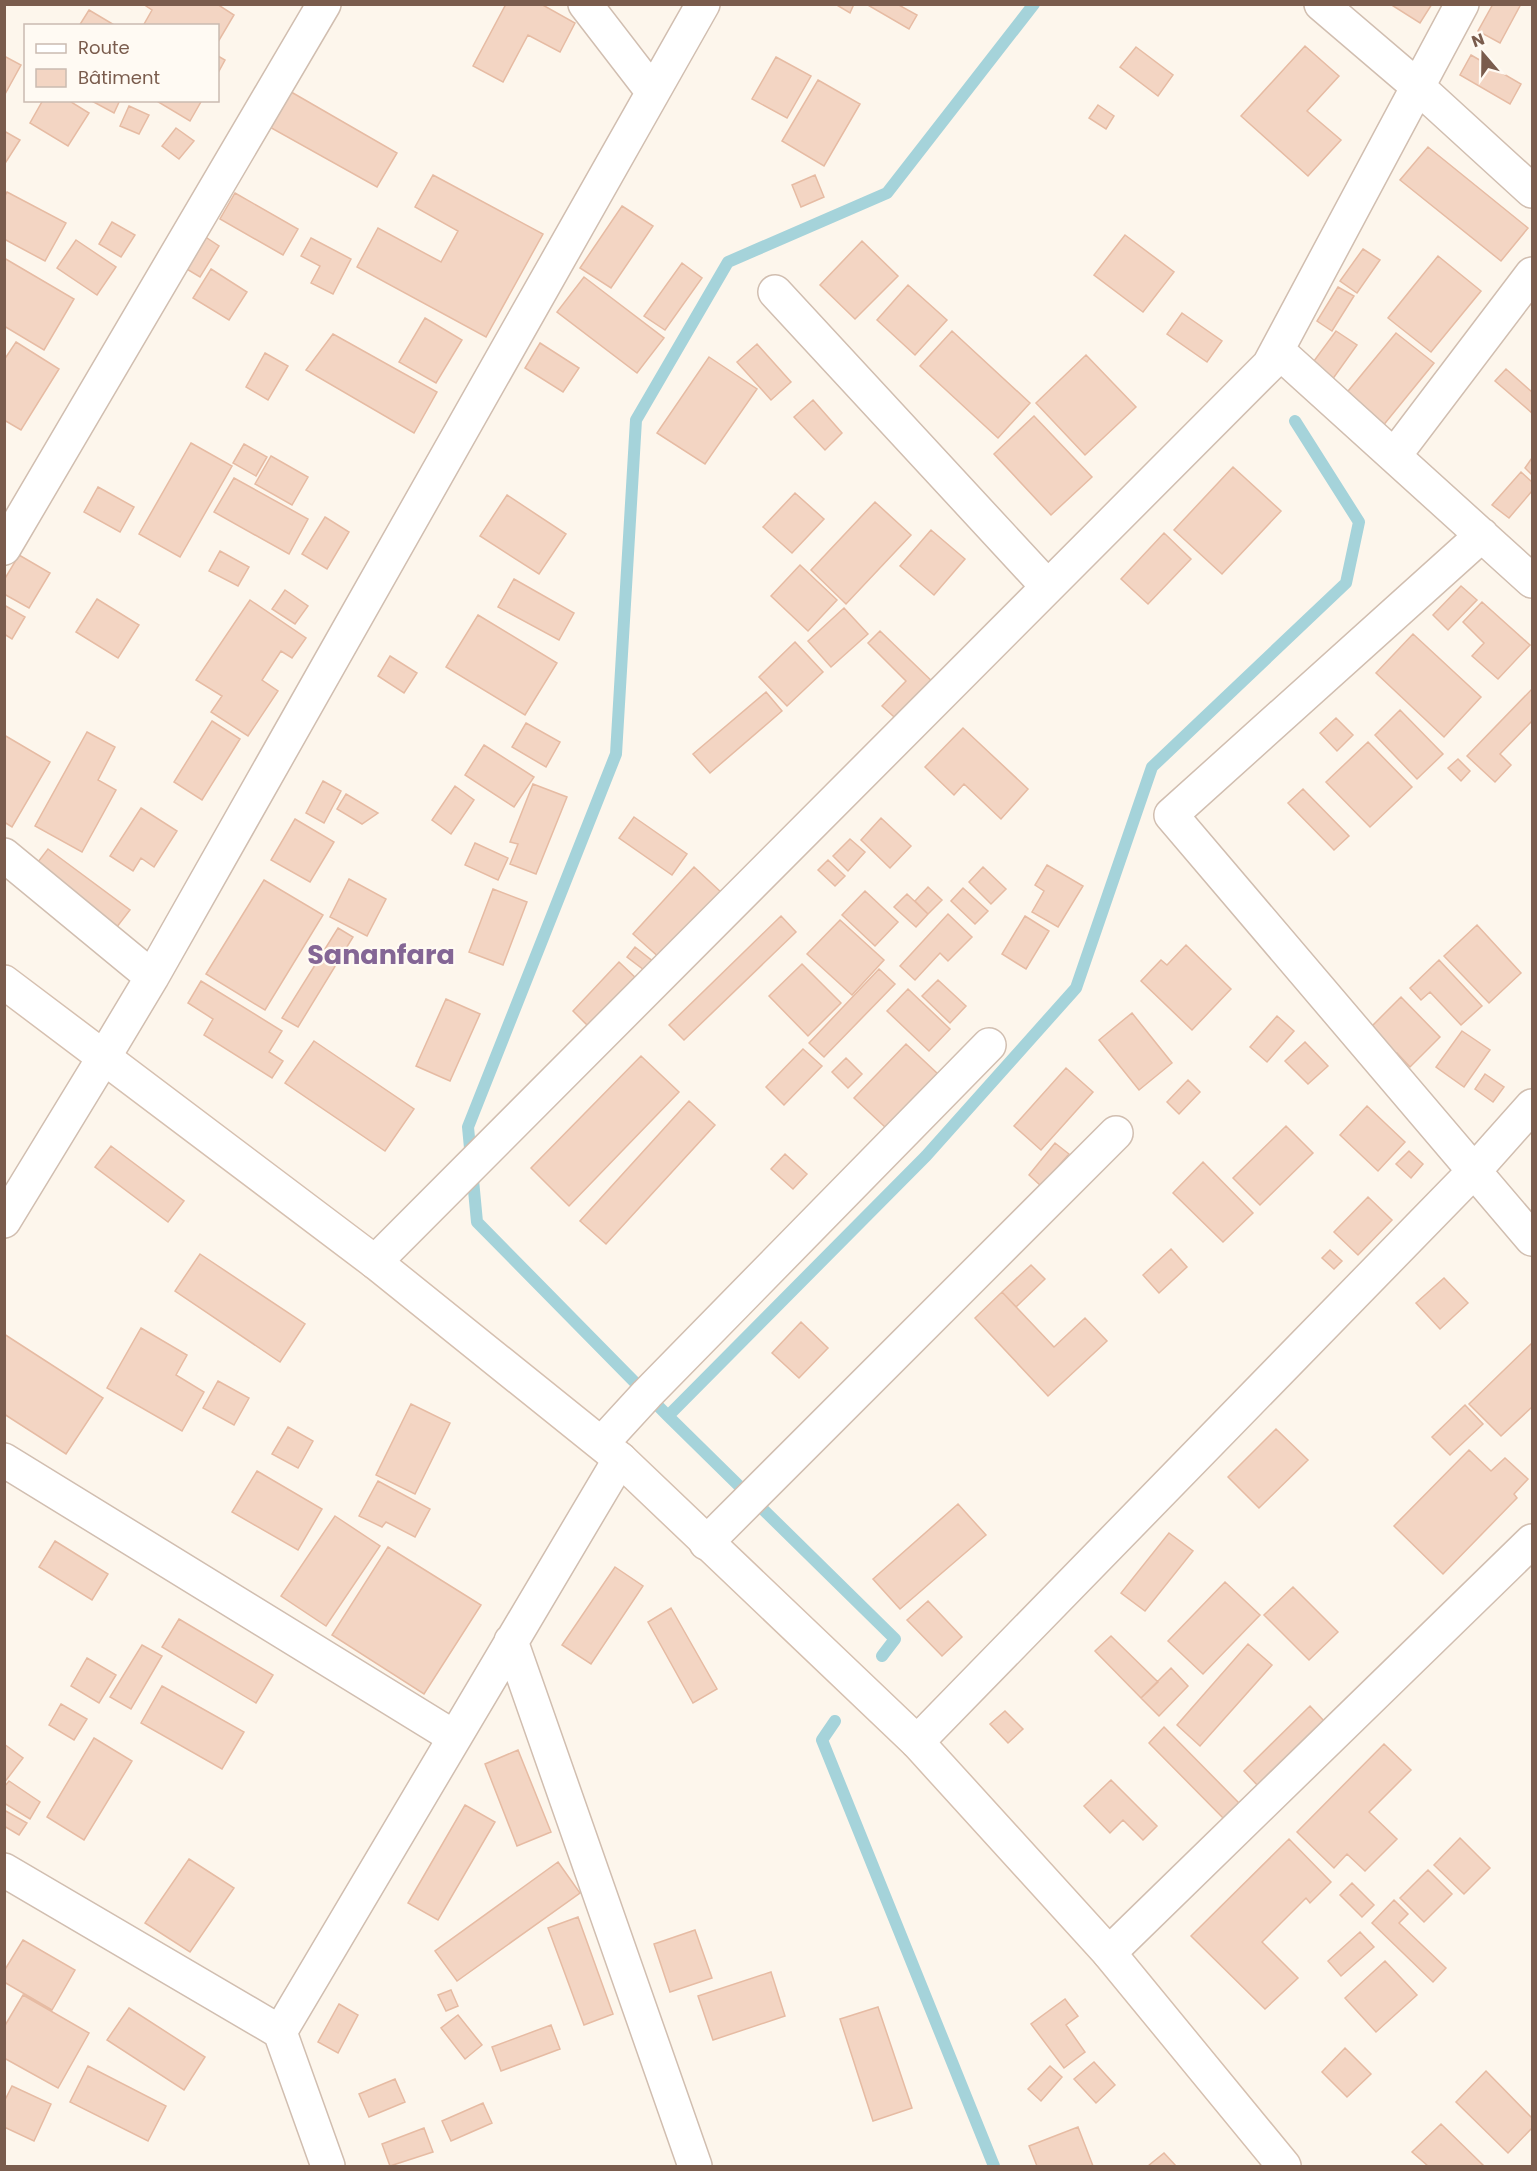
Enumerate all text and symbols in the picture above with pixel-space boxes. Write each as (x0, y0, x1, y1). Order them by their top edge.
legend (24, 24, 219, 102)
north arrow (1453, 24, 1513, 84)
text: N (1468, 28, 1488, 53)
text: Route (78, 35, 130, 60)
text: Bâtiment (78, 65, 160, 90)
district label: Sananfara (307, 936, 455, 973)

